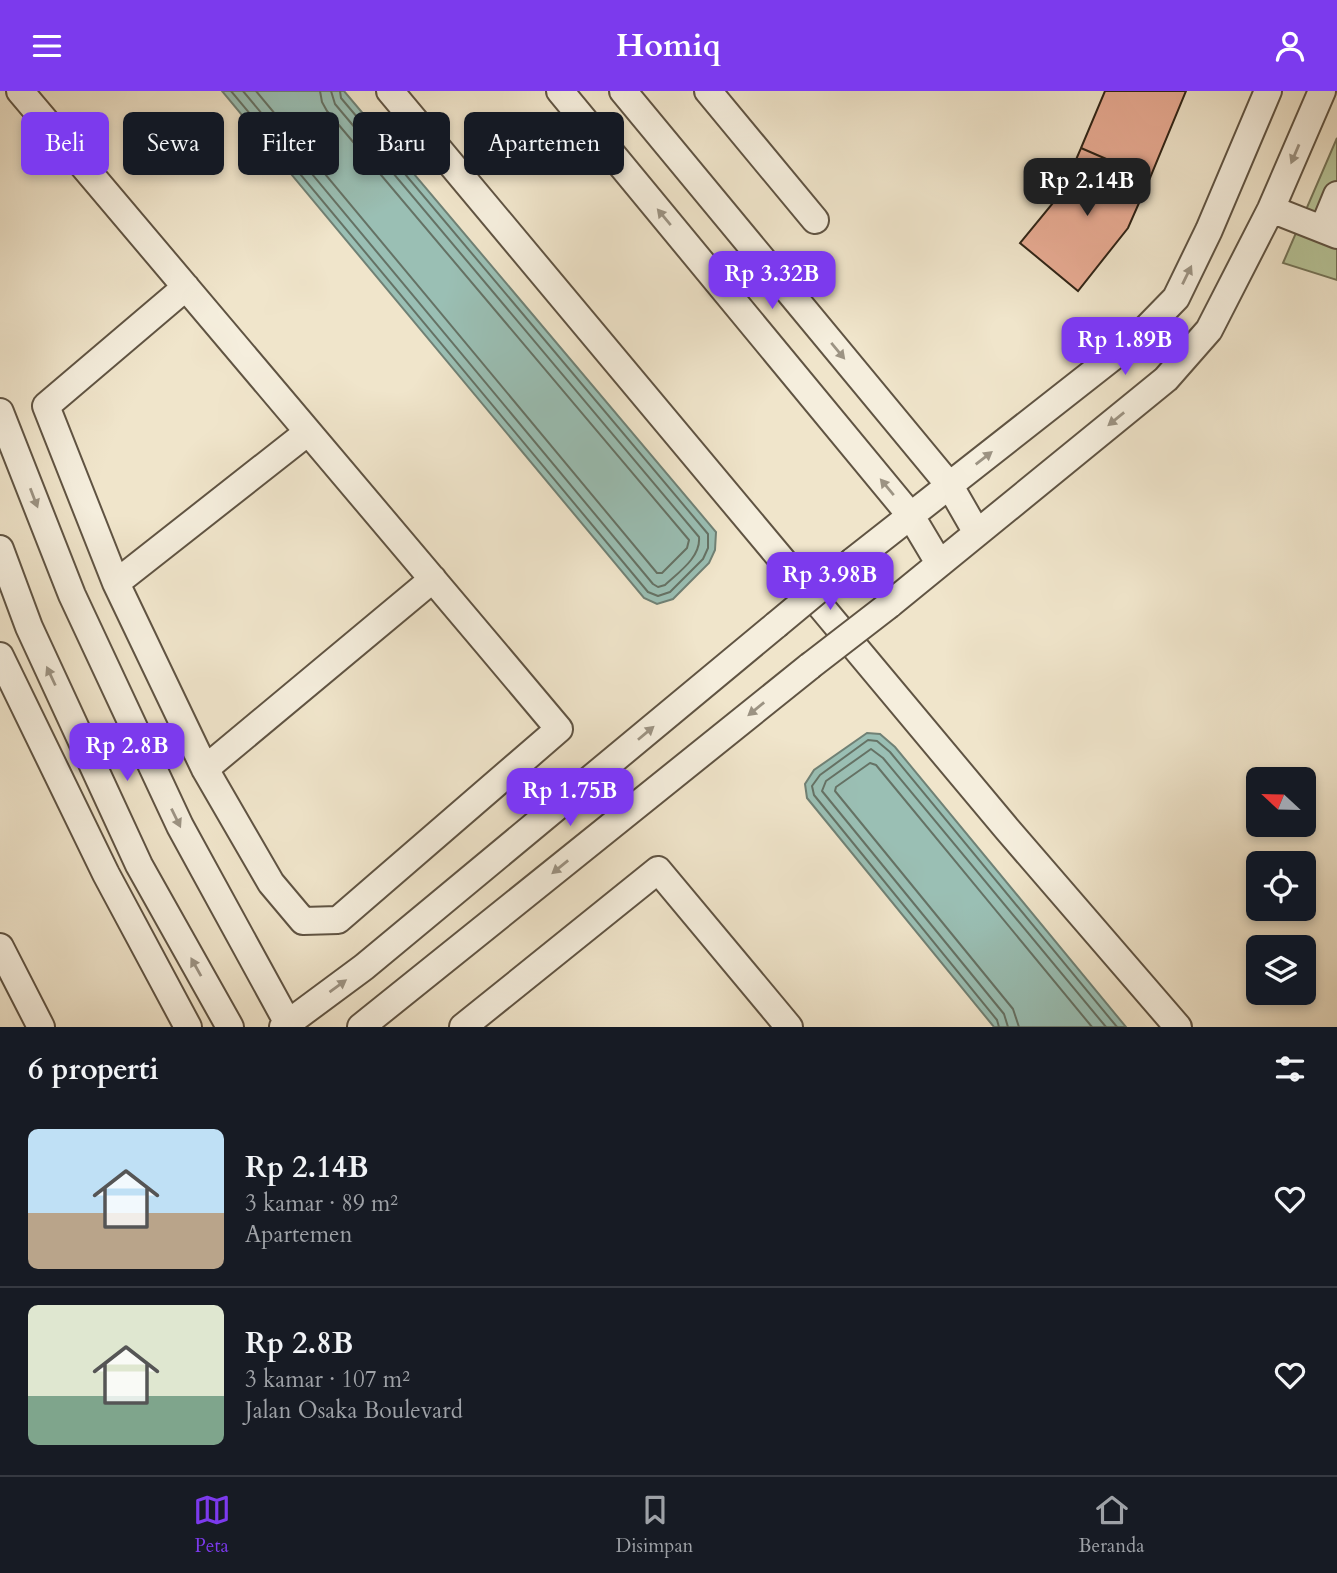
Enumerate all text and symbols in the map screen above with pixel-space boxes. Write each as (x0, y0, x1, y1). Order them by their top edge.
text: Homiq (616, 24, 721, 68)
icon: menu (28, 27, 66, 65)
icon: person (1271, 27, 1309, 65)
chip: Beli (21, 112, 109, 175)
chip: Sewa (123, 112, 224, 175)
chip: Filter (238, 112, 339, 175)
chip: Baru (353, 112, 450, 175)
chip: Apartemen (464, 112, 624, 175)
one-way arrow (1289, 143, 1300, 164)
pin: Rp 2.14B (1015, 159, 1159, 218)
text: Rp 2.14B (1040, 165, 1134, 196)
one-way arrow (657, 209, 672, 226)
pin: Rp 3.32B (700, 251, 844, 311)
text: Rp 3.32B (725, 258, 819, 289)
one-way arrow (1182, 265, 1193, 285)
pin: Rp 1.89B (1053, 317, 1197, 377)
text: Rp 1.89B (1078, 324, 1172, 355)
one-way arrow (831, 342, 846, 360)
one-way arrow (1108, 412, 1126, 427)
one-way arrow (975, 452, 993, 466)
one-way arrow (880, 479, 895, 496)
one-way arrow (28, 488, 39, 509)
pin: Rp 3.98B (758, 553, 902, 612)
text: Rp 3.98B (783, 559, 877, 590)
one-way arrow (46, 666, 57, 686)
one-way arrow (748, 701, 765, 716)
pin: Rp 2.8B (62, 723, 192, 783)
one-way arrow (638, 726, 655, 741)
text: Rp 2.8B (85, 730, 169, 761)
north arrow (1246, 767, 1316, 837)
map controls (1246, 767, 1316, 1005)
pin: Rp 1.75B (498, 769, 642, 828)
text: Rp 1.75B (523, 775, 617, 806)
one-way arrow (170, 808, 182, 828)
button: locate (1246, 851, 1316, 921)
one-way arrow (551, 859, 568, 874)
button: layers (1246, 935, 1316, 1005)
one-way arrow (190, 958, 202, 977)
one-way arrow (329, 979, 347, 993)
text: 6 properti (28, 1049, 159, 1090)
icon: filters (1271, 1050, 1309, 1088)
text: Rp 2.14B (245, 1147, 369, 1188)
icon: home (84, 1157, 168, 1241)
icon: heart (1271, 1180, 1309, 1218)
text: 3 kamar · 89 m² (245, 1188, 398, 1219)
text: Apartemen (245, 1219, 353, 1250)
text: Rp 2.8B (245, 1323, 353, 1364)
icon: home (84, 1333, 168, 1417)
icon: heart (1271, 1356, 1309, 1394)
text: 3 kamar · 107 m² (245, 1364, 410, 1395)
text: Jalan Osaka Boulevard (245, 1395, 463, 1426)
tab: Peta (193, 1491, 231, 1559)
tab: Disimpan (616, 1491, 693, 1559)
tab: Beranda (1079, 1491, 1144, 1559)

